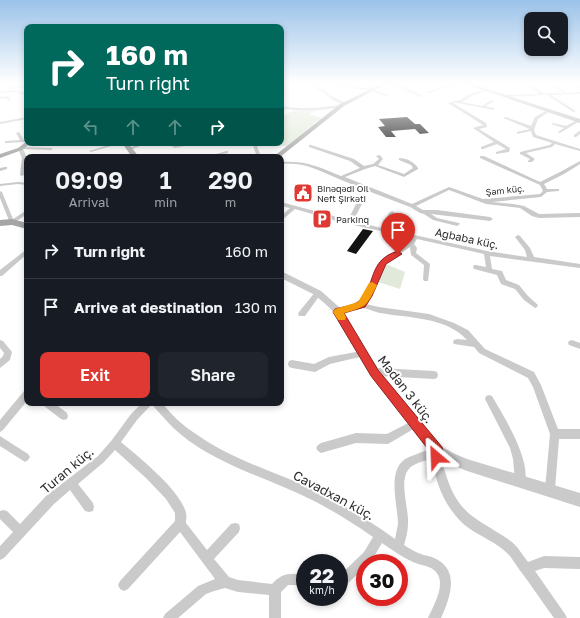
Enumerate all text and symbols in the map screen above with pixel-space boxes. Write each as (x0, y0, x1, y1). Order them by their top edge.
map controls (524, 12, 568, 56)
button: search (524, 12, 568, 56)
text: 160 m (106, 38, 188, 71)
icon: right (40, 40, 92, 92)
text: Turn right (106, 72, 190, 94)
icon: left (80, 116, 102, 138)
icon: ahead (122, 116, 144, 138)
icon: ahead (164, 116, 186, 138)
icon: right (206, 116, 228, 138)
text: 09:09 (55, 165, 123, 194)
text: 1 (160, 165, 172, 194)
text: 290 (208, 165, 253, 194)
public building icon: Binəqədi Oil Neft Şirkəti (292, 182, 314, 204)
street label: Şam küç. (485, 182, 525, 198)
place label: Binəqədi Oil Neft Şirkəti (317, 183, 369, 204)
text: Arrival (69, 194, 109, 210)
text: min (154, 194, 177, 210)
text: m (225, 194, 236, 210)
parking icon: Parkinq (311, 208, 333, 230)
pin (381, 213, 415, 254)
place label: Parkinq (336, 214, 369, 225)
icon: arrive (387, 219, 409, 241)
street label: Ağbaba küç. (434, 225, 500, 251)
icon: right (40, 240, 62, 262)
text: Turn right (74, 242, 145, 260)
text: 160 m (225, 242, 268, 260)
icon: arrive (40, 296, 62, 318)
text: Arrive at destination (74, 298, 223, 316)
text: 130 m (235, 298, 277, 316)
button: Exit (40, 352, 150, 398)
button: Share (158, 352, 268, 398)
street label: Mədən 3 küç. (375, 352, 437, 426)
position arrow (415, 436, 457, 478)
street label: Turan küç. (37, 443, 97, 497)
street label: Cavadxan küç. (291, 467, 377, 523)
speed limit sign: 30 (356, 554, 408, 606)
text: 22 (310, 563, 334, 587)
text: km/h (309, 584, 335, 596)

